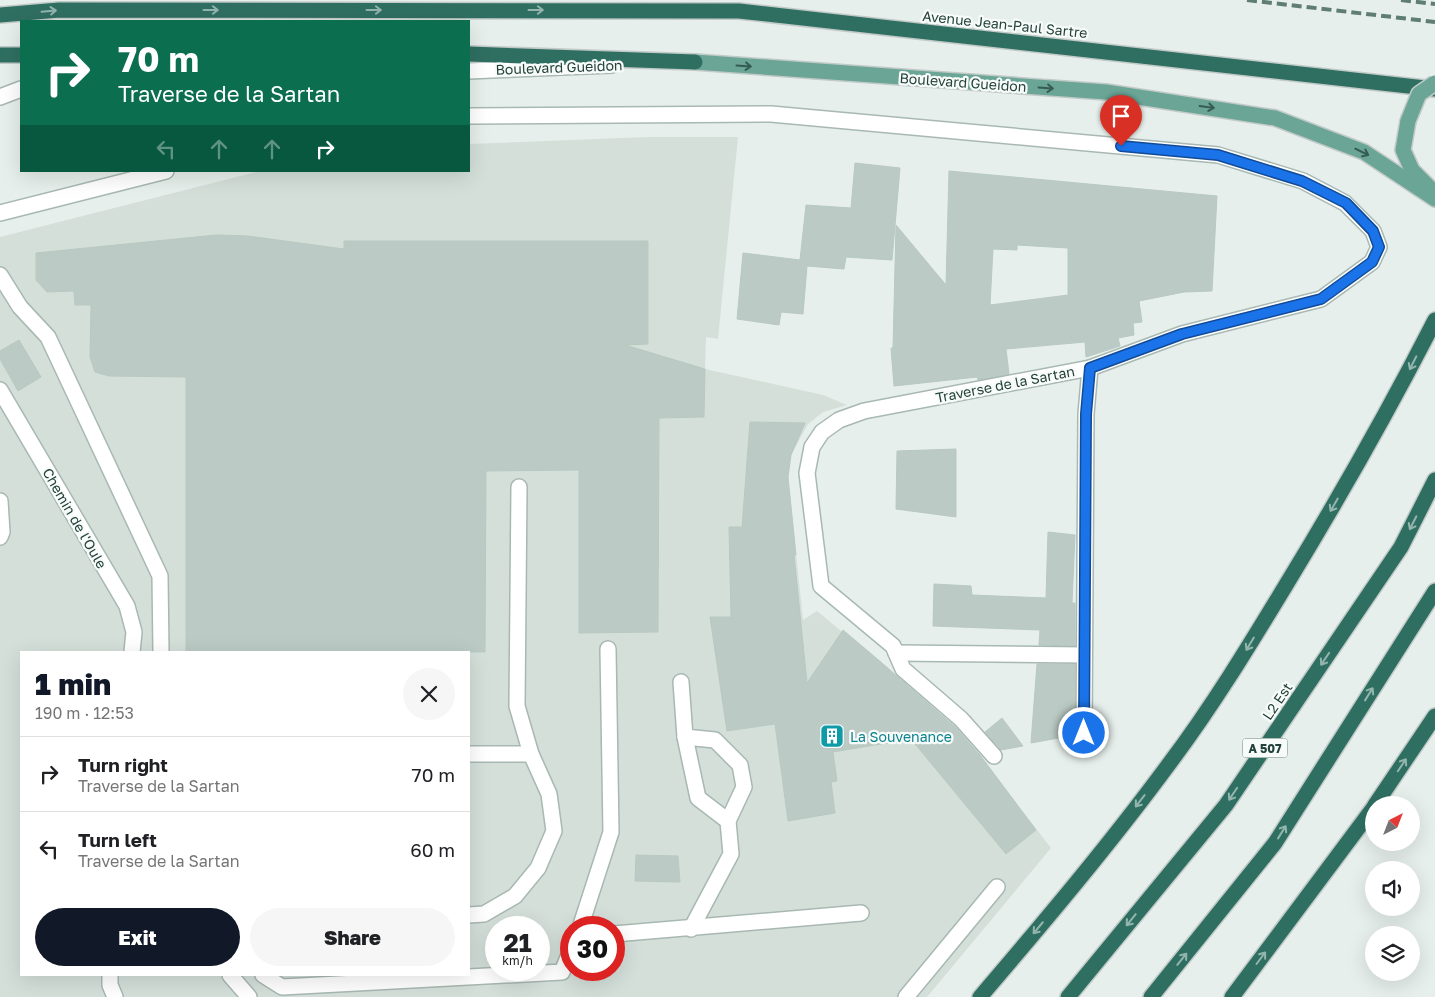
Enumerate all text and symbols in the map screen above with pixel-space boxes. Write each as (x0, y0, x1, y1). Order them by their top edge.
one-way arrow (202, 5, 219, 15)
one-way arrow (365, 5, 381, 15)
one-way arrow (528, 5, 544, 15)
one-way arrow (40, 6, 56, 16)
street label: Avenue Jean-Paul Sartre (922, 7, 1088, 41)
text: 70 m (118, 38, 199, 80)
icon: right (35, 40, 100, 105)
street label: Boulevard Gueidon (495, 56, 623, 78)
one-way arrow (736, 61, 752, 70)
street label: Boulevard Gueidon (899, 69, 1027, 95)
text: Traverse de la Sartan (118, 80, 340, 107)
one-way arrow (1037, 83, 1053, 93)
pin (1100, 95, 1142, 146)
icon: arrive (1107, 102, 1135, 130)
one-way arrow (1198, 103, 1214, 113)
icon: left (152, 135, 180, 163)
icon: ahead (205, 135, 233, 163)
icon: ahead (258, 135, 286, 163)
icon: right (311, 135, 339, 163)
one-way arrow (1354, 148, 1369, 157)
one-way arrow (1408, 355, 1417, 370)
street label: Traverse de la Sartan (934, 362, 1076, 406)
street label: Chemin de l'Oule (39, 465, 111, 571)
one-way arrow (1329, 498, 1339, 513)
one-way arrow (1408, 516, 1418, 531)
one-way arrow (1245, 637, 1255, 651)
one-way arrow (1320, 652, 1330, 666)
text: 1 min (35, 666, 111, 702)
button: close (403, 668, 455, 720)
street label: L2 Est (1258, 679, 1296, 723)
one-way arrow (1365, 688, 1375, 702)
text: 190 m · 12:53 (35, 703, 134, 723)
position arrow (1057, 706, 1109, 758)
building icon: La Souvenance (819, 723, 845, 749)
place label: La Souvenance (850, 728, 952, 745)
road number: A 507 (1242, 738, 1288, 758)
text: Turn right (78, 753, 168, 776)
one-way arrow (1397, 758, 1407, 772)
icon: right (35, 760, 63, 788)
text: 70 m (412, 763, 455, 786)
text: Traverse de la Sartan (78, 776, 240, 796)
one-way arrow (1228, 787, 1238, 801)
one-way arrow (1135, 794, 1145, 808)
north arrow (1365, 796, 1420, 851)
map controls (1365, 796, 1420, 981)
one-way arrow (1278, 825, 1288, 839)
text: Turn left (78, 828, 157, 851)
icon: left (35, 835, 63, 863)
text: 60 m (410, 838, 455, 861)
text: Traverse de la Sartan (78, 851, 240, 871)
button: sound (1365, 861, 1420, 916)
button: Exit (35, 908, 240, 966)
button: Share (250, 908, 455, 966)
one-way arrow (1126, 913, 1137, 926)
speed limit sign: 30 (560, 916, 625, 981)
one-way arrow (1032, 921, 1043, 934)
button: layers (1365, 926, 1420, 981)
text: 21 (503, 927, 532, 958)
one-way arrow (1256, 951, 1266, 965)
text: km/h (502, 953, 533, 968)
one-way arrow (1176, 953, 1187, 966)

